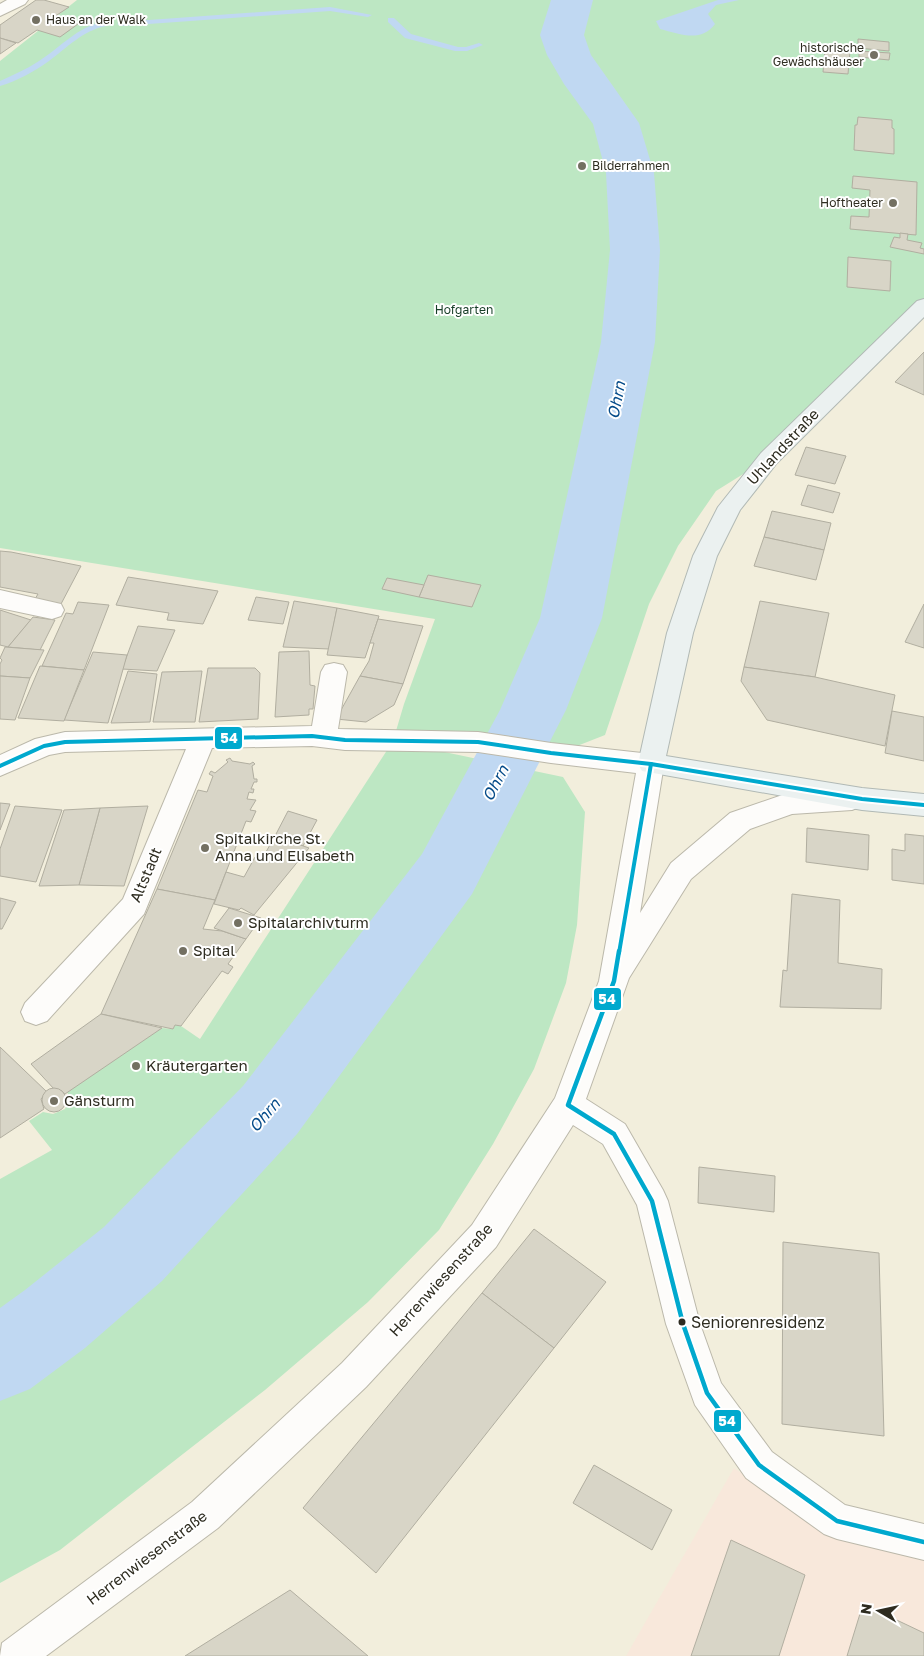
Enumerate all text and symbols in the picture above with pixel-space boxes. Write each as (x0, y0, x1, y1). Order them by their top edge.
place label: Haus an der Walk (46, 12, 146, 27)
marker: Haus an der Walk (30, 14, 42, 26)
place label: historische Gewächshäuser (773, 40, 864, 69)
marker: historische Gewächshäuser (868, 49, 880, 61)
place label: Bilderrahmen (592, 158, 670, 173)
marker: Bilderrahmen (576, 160, 588, 172)
place label: Hoftheater (820, 195, 883, 210)
marker: Hoftheater (887, 197, 899, 209)
park label: Hofgarten (435, 302, 493, 317)
water label: Ohrn (603, 378, 630, 420)
street label: Uhlandstraße (742, 404, 822, 488)
line badge: 54 (214, 726, 243, 750)
text: 54 (220, 729, 238, 746)
water label: Ohrn (477, 761, 513, 804)
place label: Spitalkirche St. Anna und Elisabeth (215, 829, 355, 864)
marker: Spitalkirche St. Anna und Elisabeth (199, 842, 211, 854)
street label: Altstadt (125, 844, 165, 905)
place label: Spitalarchivturm (248, 913, 369, 931)
marker: Spitalarchivturm (232, 917, 244, 929)
place label: Spital (193, 941, 235, 959)
marker: Spital (177, 945, 189, 957)
line badge: 54 (593, 987, 622, 1011)
text: 54 (598, 990, 616, 1007)
place label: Kräutergarten (146, 1056, 248, 1074)
marker: Kräutergarten (130, 1060, 142, 1072)
place label: Gänsturm (64, 1091, 134, 1109)
water label: Ohrn (244, 1093, 285, 1136)
marker: Gänsturm (48, 1095, 60, 1107)
street label: Herrenwiesenstraße (385, 1219, 496, 1339)
place label: Seniorenresidenz (691, 1312, 825, 1332)
marker: Seniorenresidenz (677, 1317, 687, 1327)
line badge: 54 (713, 1409, 742, 1433)
text: 54 (718, 1412, 736, 1429)
street label: Herrenwiesenstraße (83, 1506, 210, 1608)
north arrow (854, 1586, 904, 1636)
text: N (856, 1602, 875, 1615)

